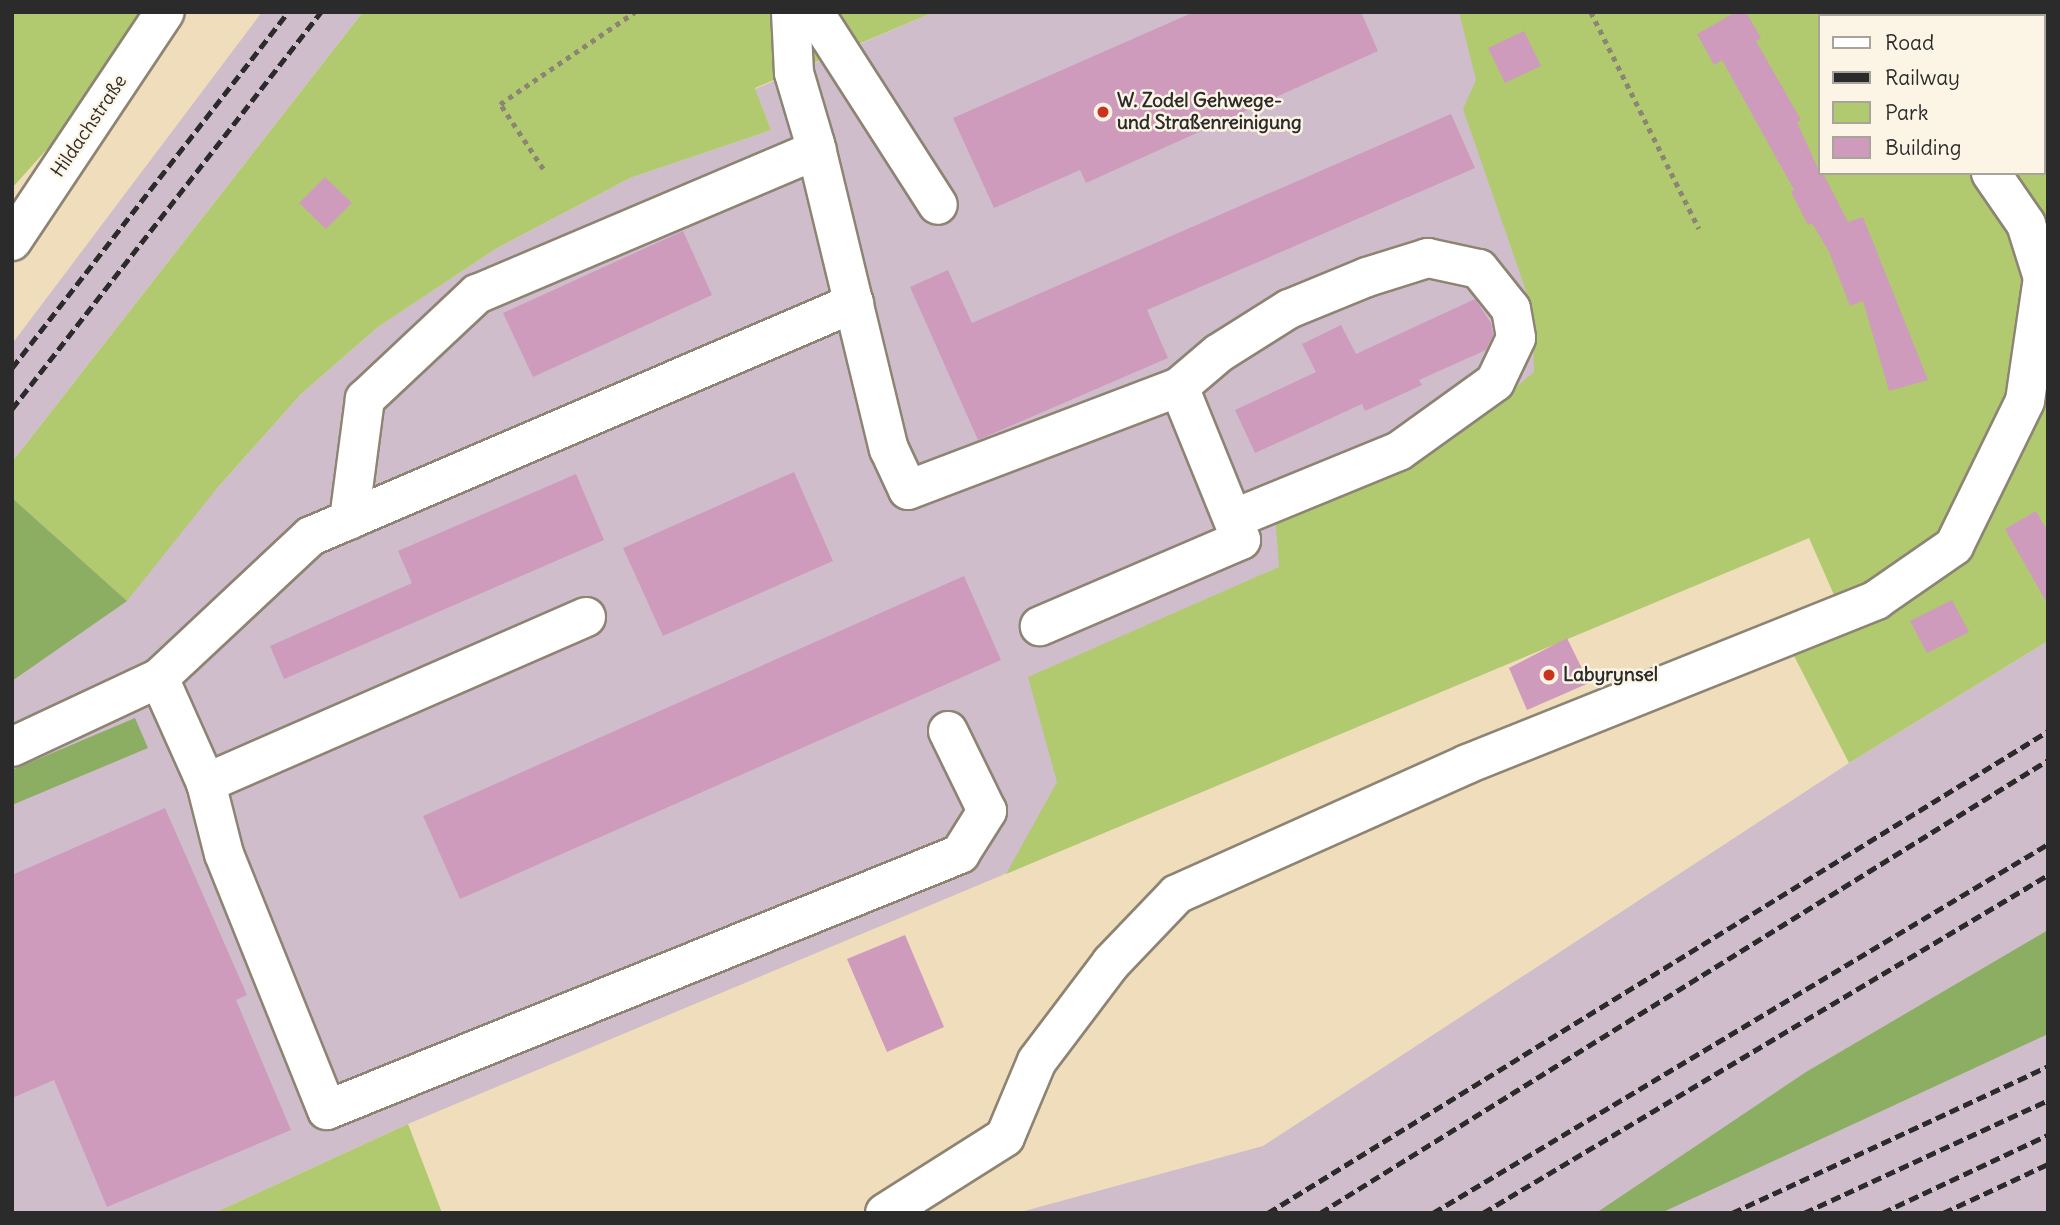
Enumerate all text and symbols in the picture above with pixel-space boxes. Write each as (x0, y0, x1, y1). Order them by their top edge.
legend (1818, 14, 2046, 175)
text: Road (1885, 29, 1934, 56)
text: Railway (1885, 64, 1960, 91)
street label: Hildachstraße (46, 70, 132, 182)
place label: W. Zodel Gehwege- und Straßenreinigung (1117, 90, 1302, 134)
text: Park (1885, 99, 1928, 126)
marker: W. Zodel Gehwege- und Straßenreinigung (1095, 104, 1111, 120)
text: Building (1885, 134, 1961, 161)
place label: Labyrynsel (1563, 664, 1658, 686)
marker: Labyrynsel (1541, 667, 1557, 683)

